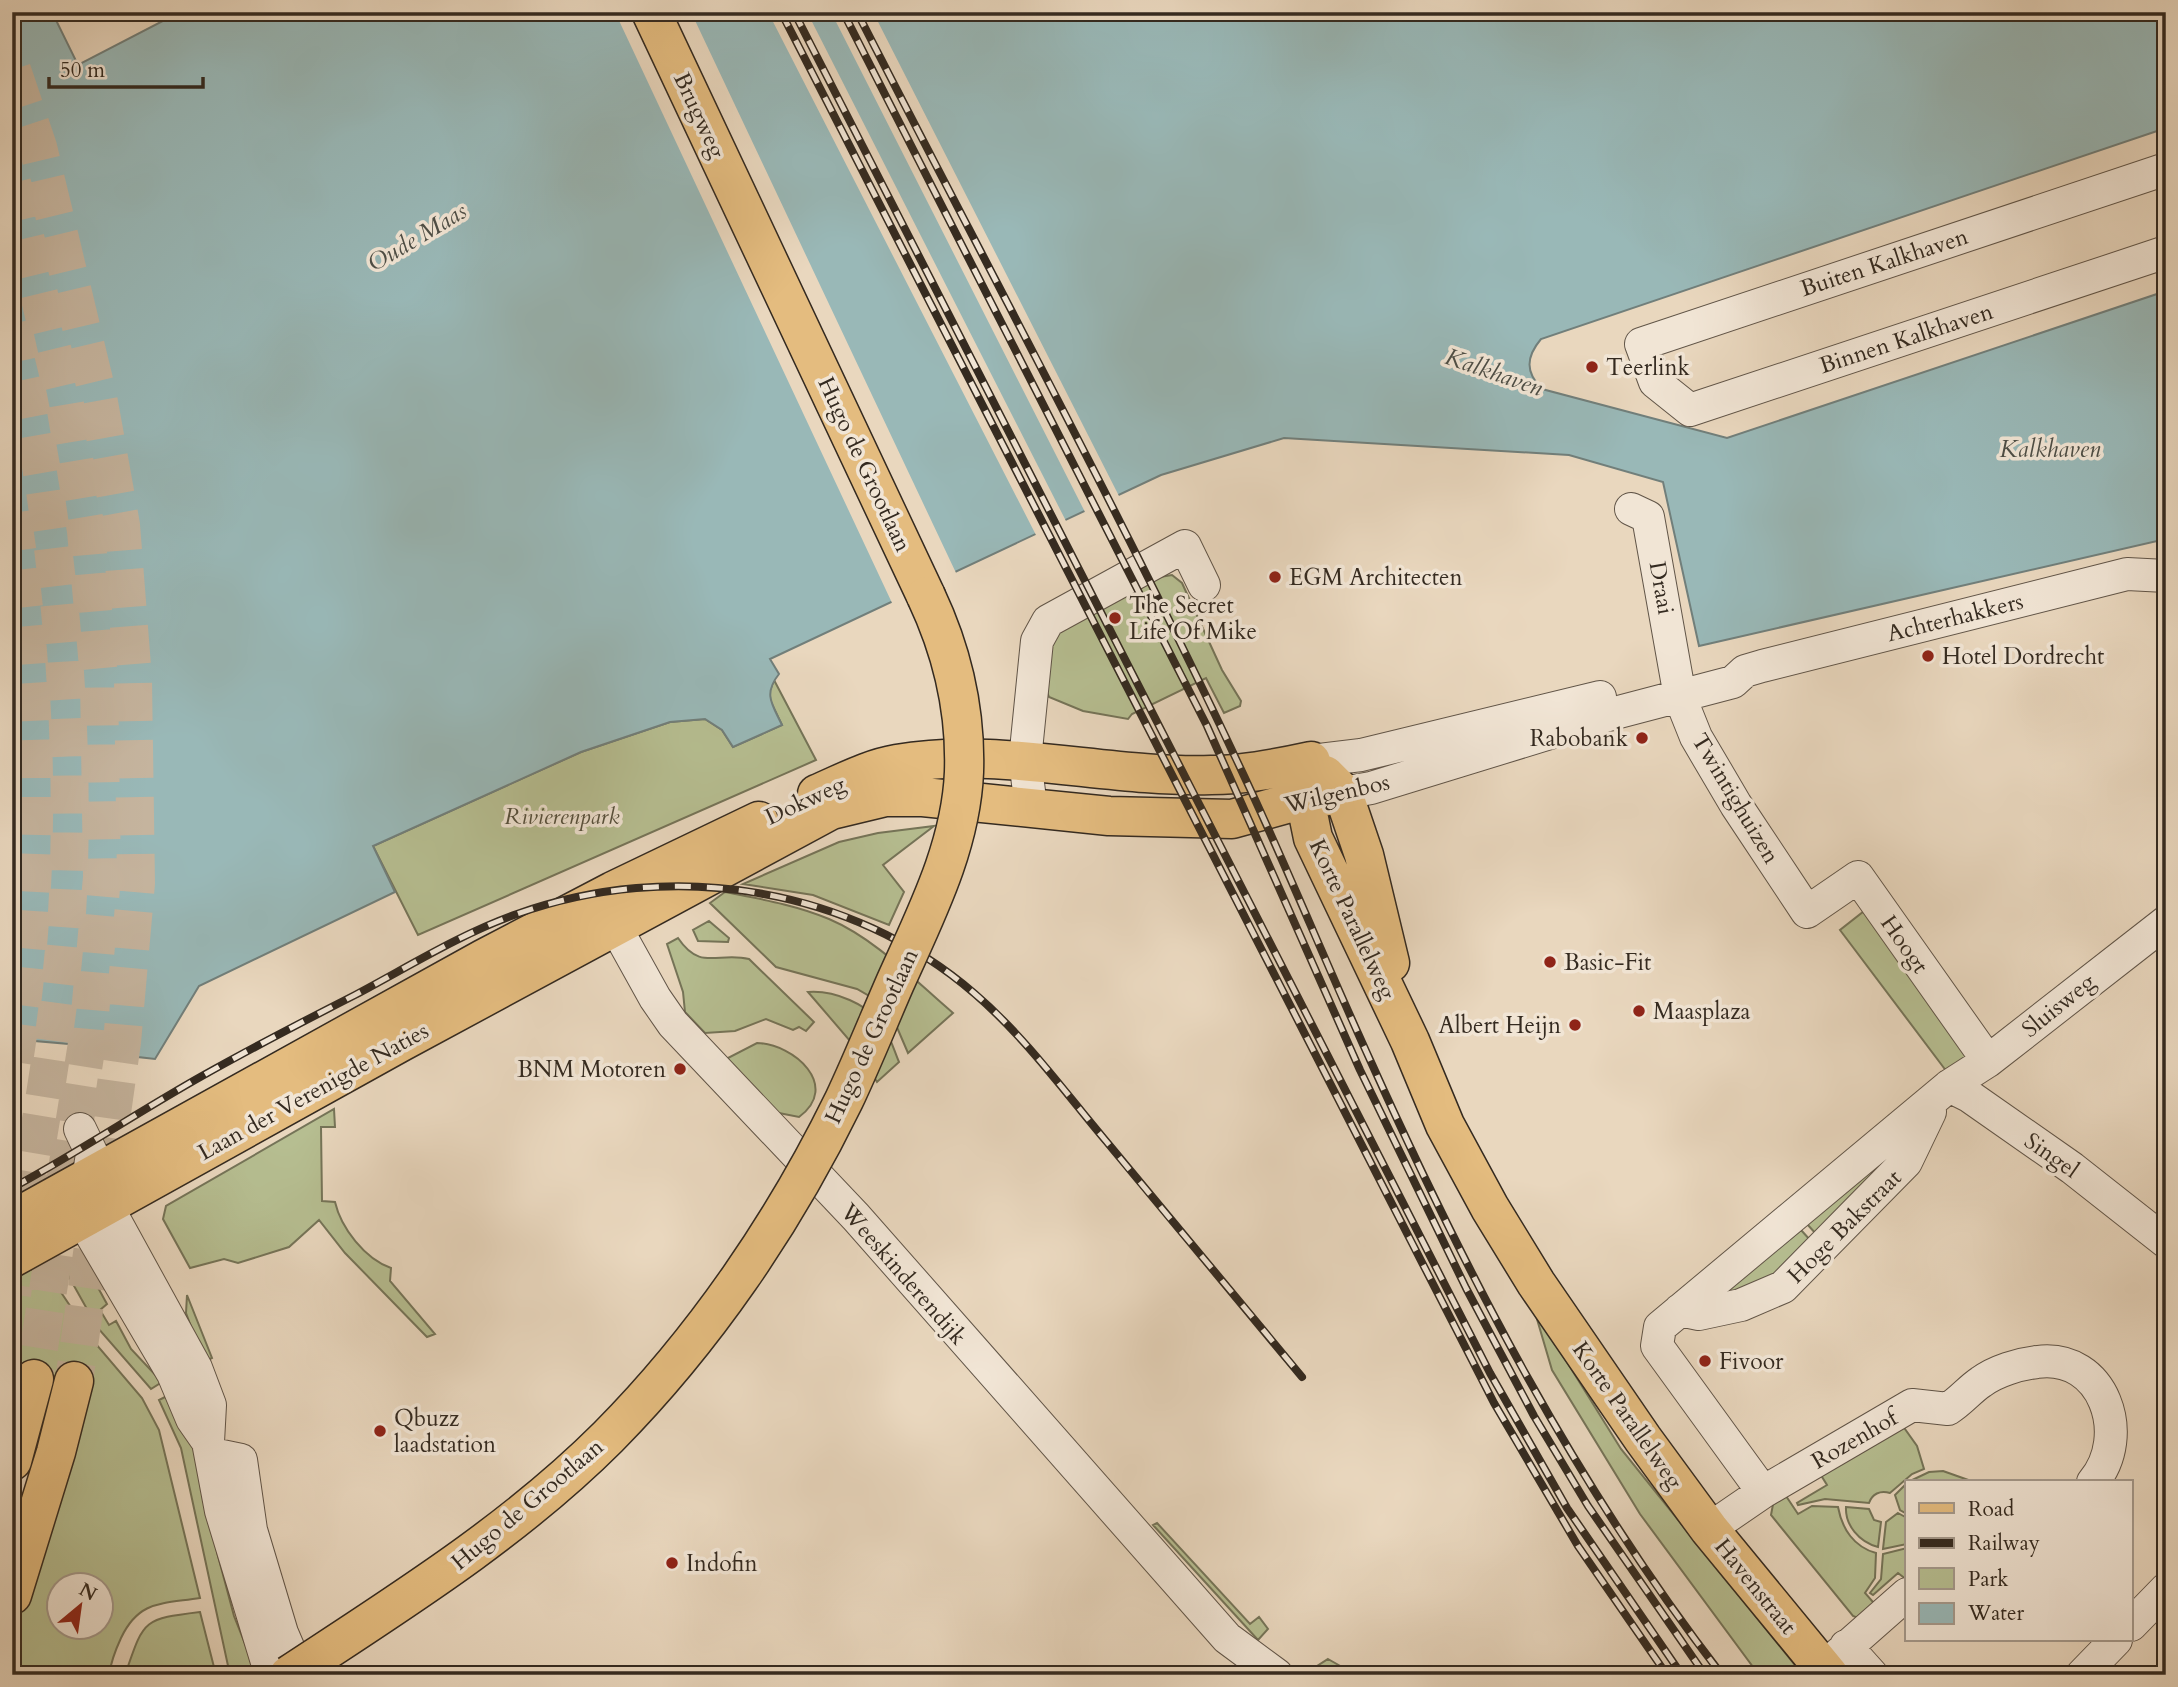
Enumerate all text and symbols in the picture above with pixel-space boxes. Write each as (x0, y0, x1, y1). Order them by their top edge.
scale bar (49, 46, 203, 90)
text: 50 m (60, 56, 105, 85)
street label: Brugweg (666, 67, 733, 163)
water label: Oude Maas (361, 195, 473, 280)
street label: Buiten Kalkhaven (1796, 221, 1972, 304)
street label: Binnen Kalkhaven (1815, 296, 1997, 381)
water label: Kalkhaven (1441, 340, 1547, 405)
place label: Teerlink (1606, 352, 1691, 383)
marker: Teerlink (1584, 359, 1600, 375)
street label: Hugo de Grootlaan (810, 372, 919, 557)
water label: Kalkhaven (1999, 433, 2101, 466)
street label: Draai (1642, 559, 1681, 617)
place label: EGM Architecten (1289, 562, 1463, 593)
marker: EGM Architecten (1267, 569, 1283, 585)
street label: Achterhakkers (1884, 586, 2026, 649)
place label: The Secret Life Of Mike (1129, 590, 1257, 647)
marker: The Secret Life Of Mike (1107, 610, 1123, 626)
place label: Hotel Dordrecht (1942, 641, 2104, 672)
marker: Hotel Dordrecht (1920, 648, 1936, 664)
place label: Rabobank (1530, 723, 1629, 754)
street label: Twintighuizen (1684, 727, 1787, 869)
marker: Rabobank (1634, 730, 1650, 746)
street label: Wilgenbos (1281, 766, 1393, 821)
street label: Dokweg (760, 768, 850, 833)
park label: Rivierenpark (504, 801, 620, 832)
street label: Korte Parallelweg (1302, 834, 1403, 1004)
street label: Hoogt (1873, 909, 1936, 979)
street label: Hugo de Grootlaan (817, 944, 926, 1129)
place label: Basic-Fit (1564, 947, 1651, 978)
marker: Basic-Fit (1542, 954, 1558, 970)
street label: Sluisweg (2015, 966, 2102, 1044)
place label: Maasplaza (1653, 996, 1751, 1027)
marker: Maasplaza (1631, 1003, 1647, 1019)
place label: Albert Heijn (1438, 1010, 1561, 1041)
street label: Laan der Verenigde Naties (192, 1015, 434, 1168)
marker: Albert Heijn (1567, 1017, 1583, 1033)
place label: BNM Motoren (517, 1054, 666, 1085)
marker: BNM Motoren (672, 1061, 688, 1077)
street label: Singel (2018, 1125, 2085, 1185)
street label: Hoge Bakstraat (1781, 1163, 1908, 1290)
street label: Weeskinderendijk (833, 1196, 974, 1352)
street label: Korte Parallelweg (1565, 1335, 1690, 1495)
place label: Fivoor (1719, 1346, 1784, 1377)
marker: Fivoor (1697, 1353, 1713, 1369)
street label: Rozenhof (1806, 1400, 1906, 1476)
place label: Qbuzz laadstation (394, 1403, 496, 1460)
marker: Qbuzz laadstation (372, 1423, 388, 1439)
street label: Hugo de Grootlaan (445, 1432, 610, 1577)
legend (1905, 1480, 2132, 1642)
text: Road (1968, 1495, 2014, 1524)
text: Railway (1968, 1529, 2040, 1558)
street label: Havenstraat (1707, 1532, 1804, 1641)
place label: Indofin (686, 1548, 758, 1579)
marker: Indofin (664, 1555, 680, 1571)
text: Park (1968, 1565, 2009, 1594)
north arrow (46, 1572, 116, 1642)
text: N (74, 1577, 102, 1608)
text: Water (1967, 1599, 2024, 1628)

